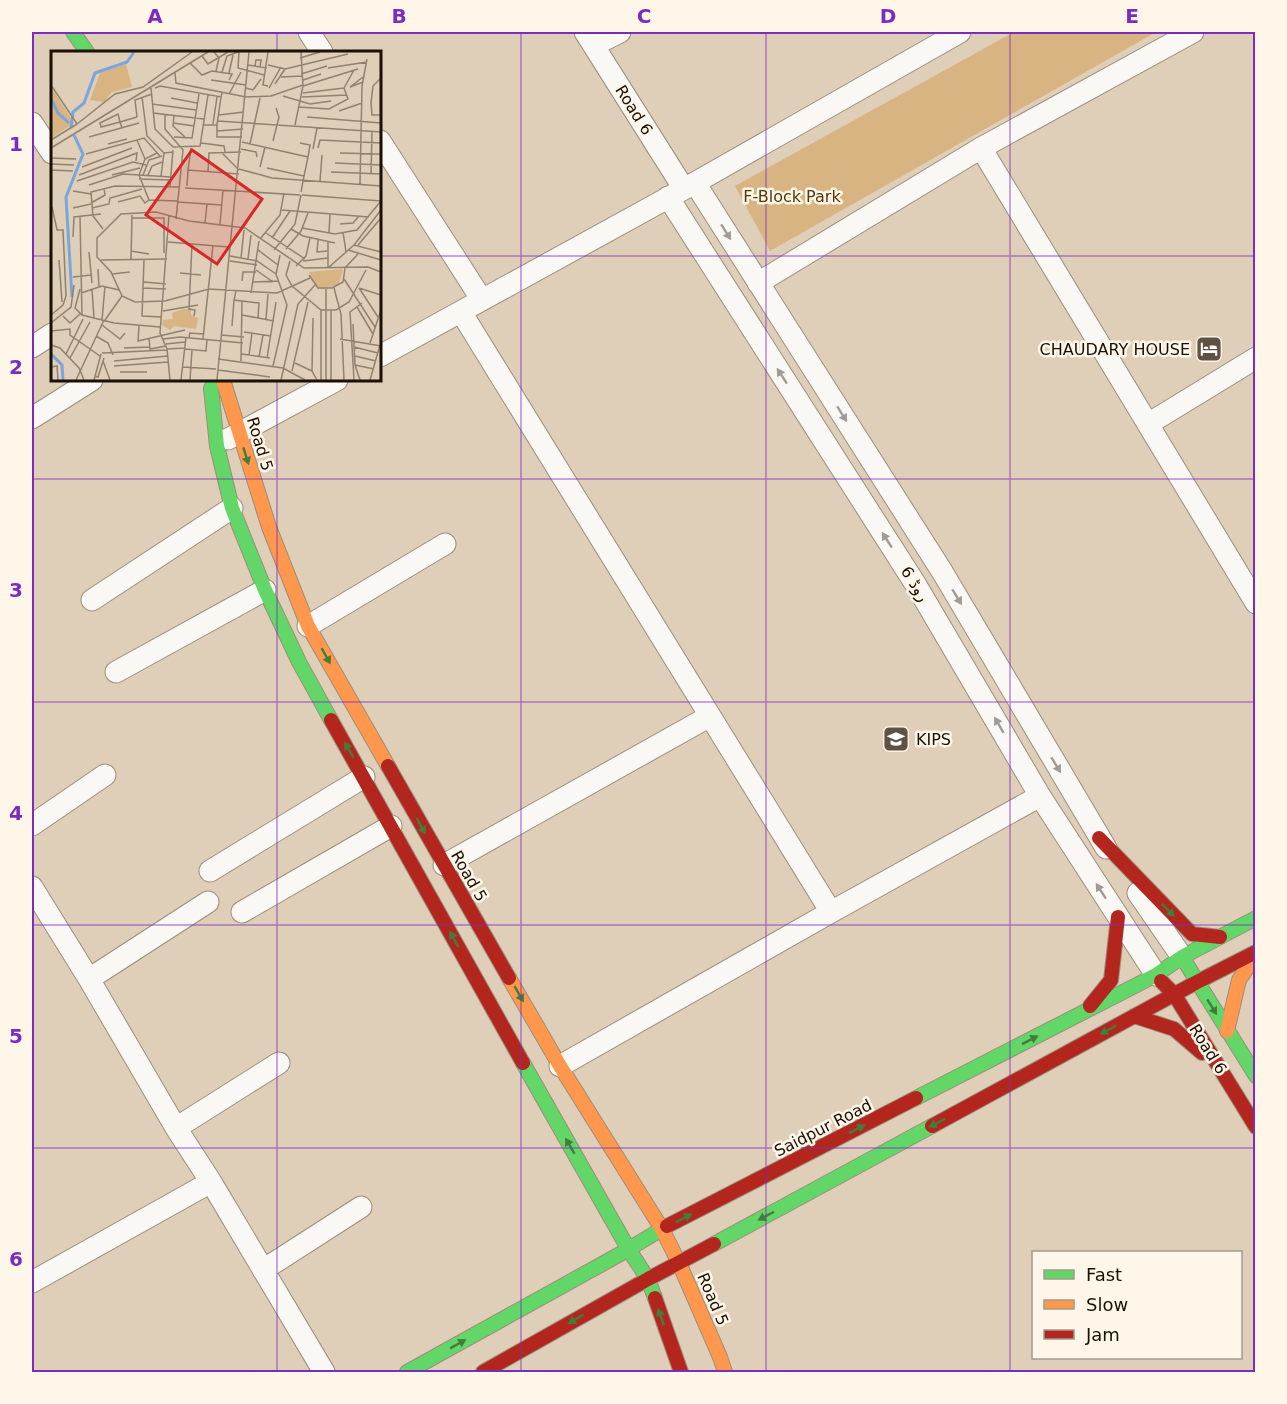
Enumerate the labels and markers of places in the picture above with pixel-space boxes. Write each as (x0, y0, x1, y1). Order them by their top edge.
hotel icon: CHAUDARY HOUSE (1194, 334, 1224, 364)
place label: CHAUDARY HOUSE (1040, 340, 1190, 359)
school or university icon: KIPS (881, 724, 911, 754)
place label: KIPS (916, 730, 951, 749)

